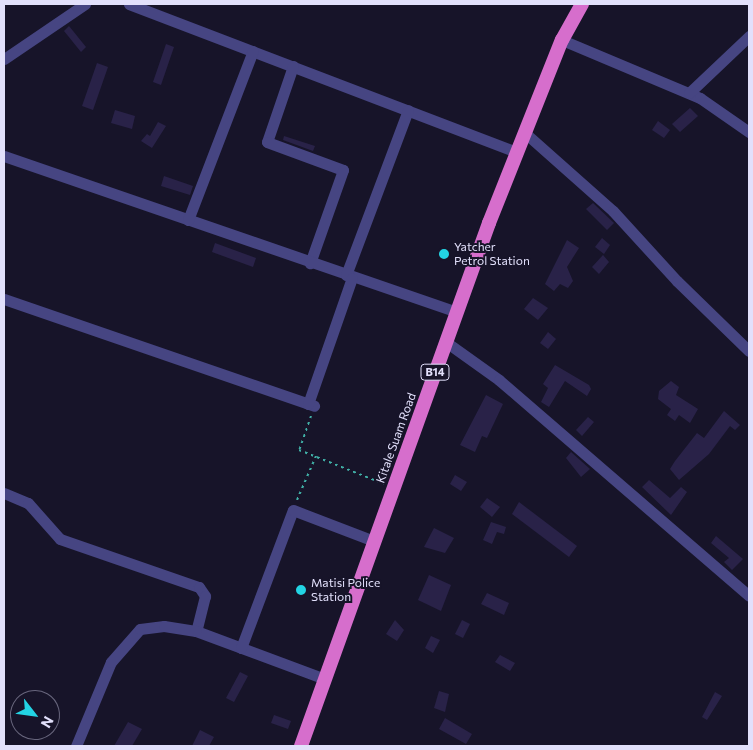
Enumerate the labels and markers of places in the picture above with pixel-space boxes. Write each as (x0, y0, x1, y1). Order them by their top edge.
place label: Yatcher Petrol Station (454, 240, 530, 268)
marker: Yatcher Petrol Station (438, 248, 450, 260)
place label: Matisi Police Station (311, 576, 380, 604)
marker: Matisi Police Station (295, 584, 307, 596)

